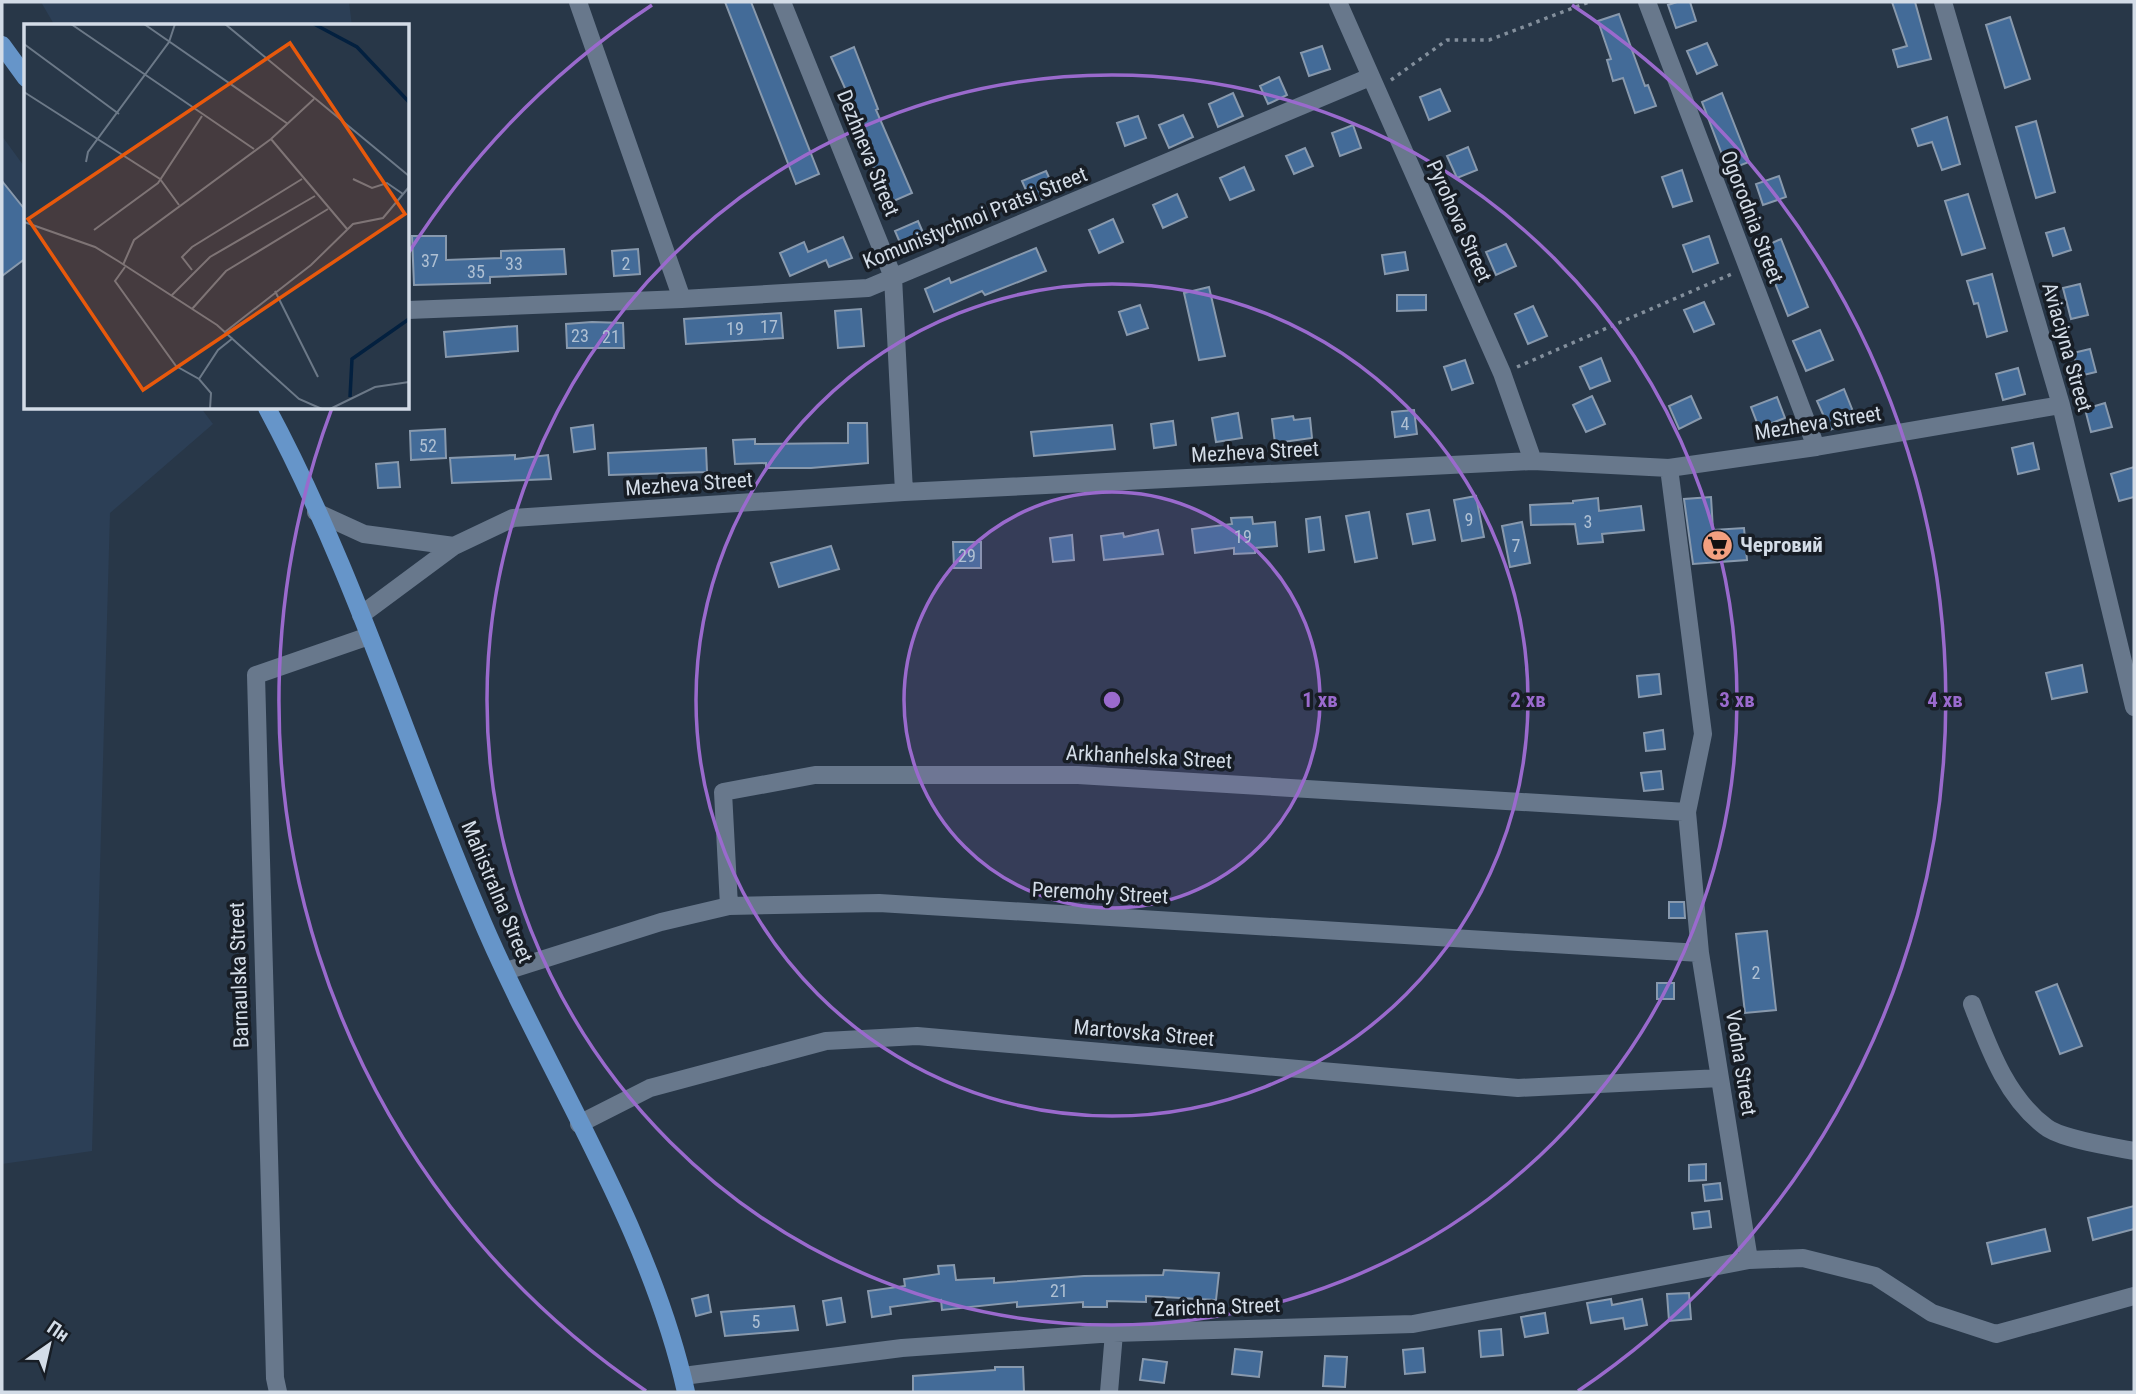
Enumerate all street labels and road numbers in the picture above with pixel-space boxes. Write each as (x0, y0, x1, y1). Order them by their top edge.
street label: Dezhneva Street (832, 86, 904, 220)
street label: Ogorodnia Street (1716, 147, 1788, 287)
street label: Pyrohova Street (1421, 156, 1497, 286)
street label: Komunistychnoi Pratsi Street (859, 162, 1091, 274)
street label: Aviaciyna Street (2037, 280, 2097, 414)
street label: Mezheva Street (1753, 401, 1883, 445)
street label: Mezheva Street (1191, 437, 1319, 467)
street label: Mezheva Street (624, 468, 754, 500)
street label: Arkhanhelska Street (1065, 741, 1233, 773)
street label: Mahistralna Street (456, 817, 538, 967)
street label: Peremohy Street (1031, 877, 1169, 909)
street label: Barnaulska Street (224, 901, 254, 1049)
street label: Vodna Street (1721, 1009, 1761, 1117)
street label: Martovska Street (1073, 1015, 1215, 1051)
street label: Zarichna Street (1153, 1293, 1281, 1321)

